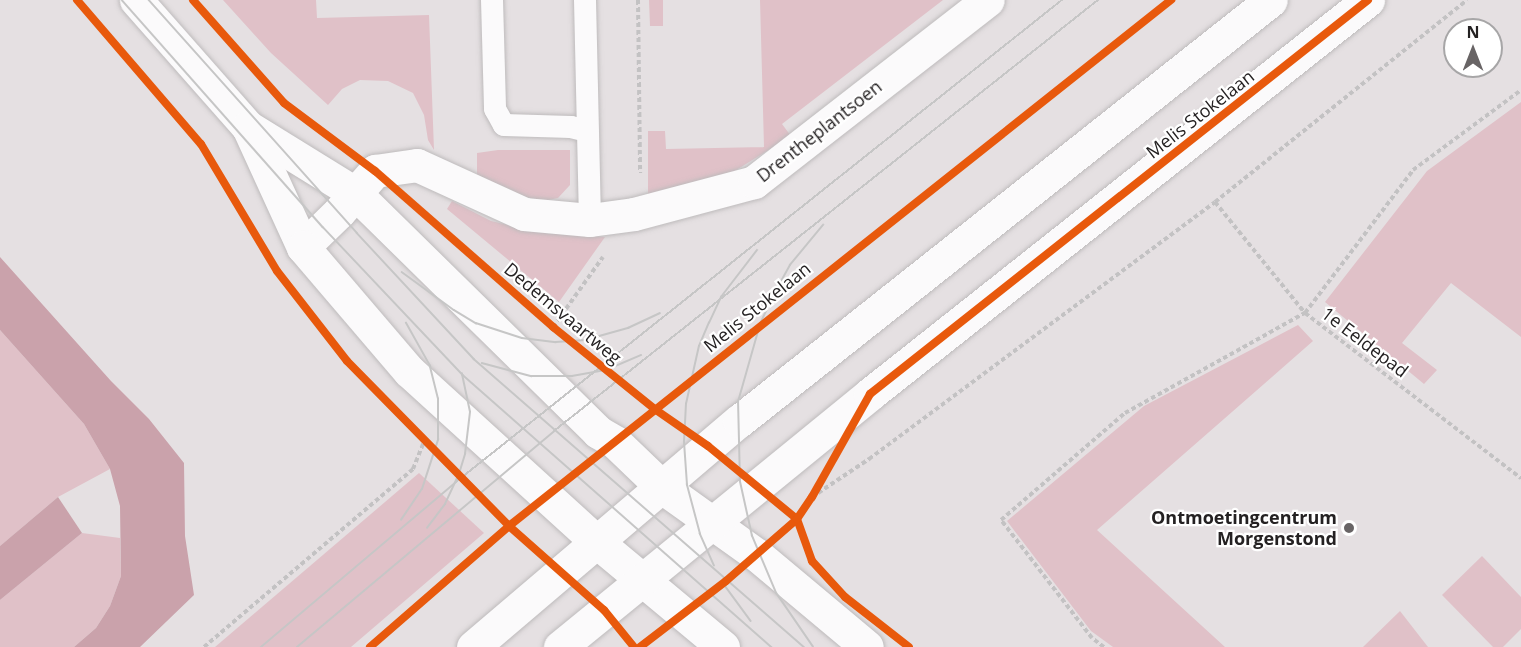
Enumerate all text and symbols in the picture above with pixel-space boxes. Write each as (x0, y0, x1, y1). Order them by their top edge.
north arrow (1443, 18, 1503, 78)
text: N (1466, 21, 1480, 43)
street label: Melis Stokelaan (1142, 65, 1258, 163)
street label: Drentheplantsoen (752, 75, 886, 187)
street label: Melis Stokelaan (699, 257, 815, 357)
street label: Dedemsvaartweg (500, 258, 626, 368)
street label: 1e Eeldepad (1317, 302, 1413, 382)
place label: Ontmoetingcentrum Morgenstond (1151, 507, 1337, 550)
marker: Ontmoetingcentrum Morgenstond (1342, 521, 1356, 535)

